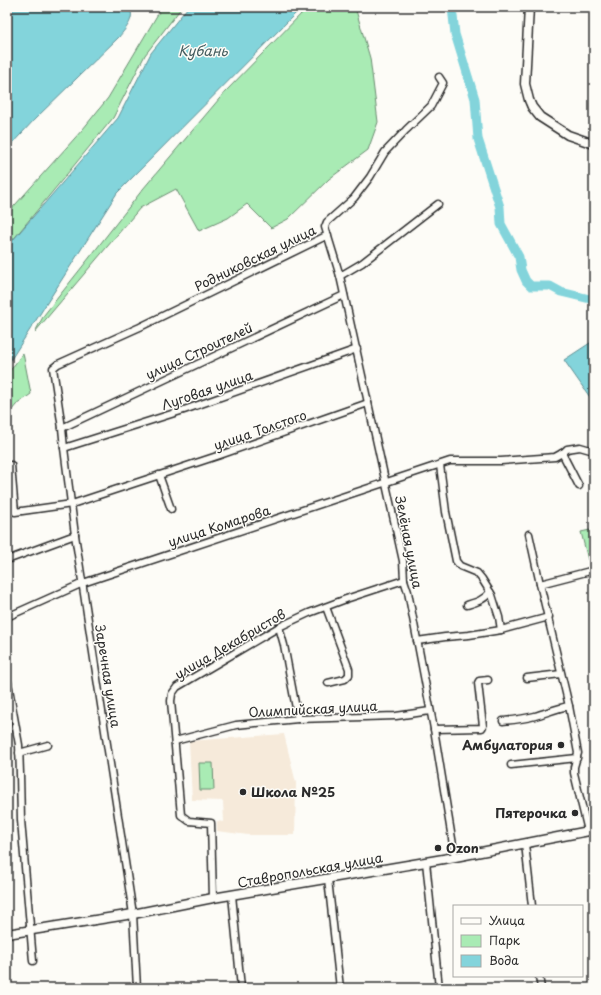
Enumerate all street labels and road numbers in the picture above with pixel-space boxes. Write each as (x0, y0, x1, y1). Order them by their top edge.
street label: Родниковская улица (191, 219, 319, 295)
street label: улица Строителей (142, 317, 255, 384)
street label: Луговая улица (159, 365, 256, 414)
street label: улица Толстого (211, 405, 309, 454)
street label: Зелёная улица (391, 494, 428, 591)
street label: улица Комарова (165, 500, 273, 551)
street label: улица Декабристов (171, 604, 289, 683)
street label: Заречная улица (91, 623, 126, 729)
street label: Олимпийская улица (248, 696, 379, 721)
street label: Ставропольская улица (236, 847, 385, 892)

